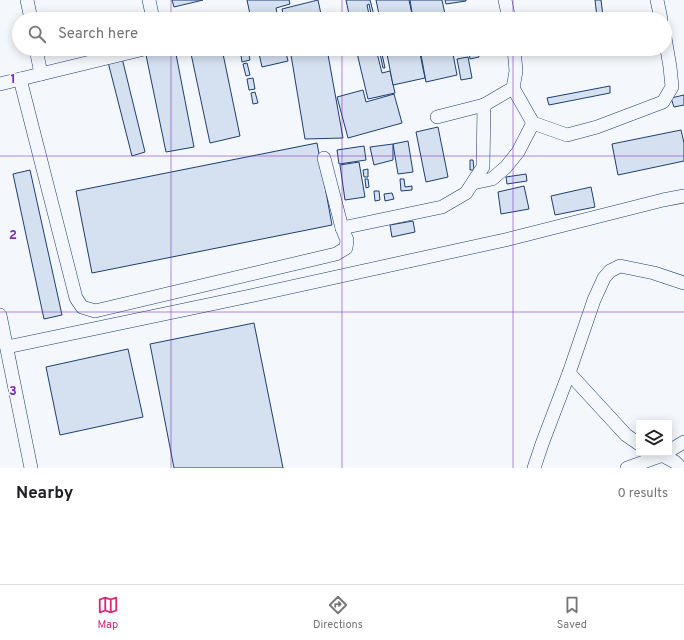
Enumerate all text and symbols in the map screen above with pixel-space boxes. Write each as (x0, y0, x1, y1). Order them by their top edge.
search box (12, 12, 672, 56)
icon: search (26, 23, 48, 45)
text: Search here (58, 25, 138, 44)
text: 1 (10, 72, 16, 88)
text: 2 (9, 228, 17, 244)
text: 3 (9, 384, 17, 400)
map controls (636, 420, 672, 456)
button: layers (636, 420, 672, 456)
text: Nearby (16, 483, 73, 505)
text: 0 results (617, 486, 668, 502)
tab: Map (97, 594, 119, 632)
tab: Directions (313, 594, 363, 632)
tab: Saved (557, 594, 587, 632)

